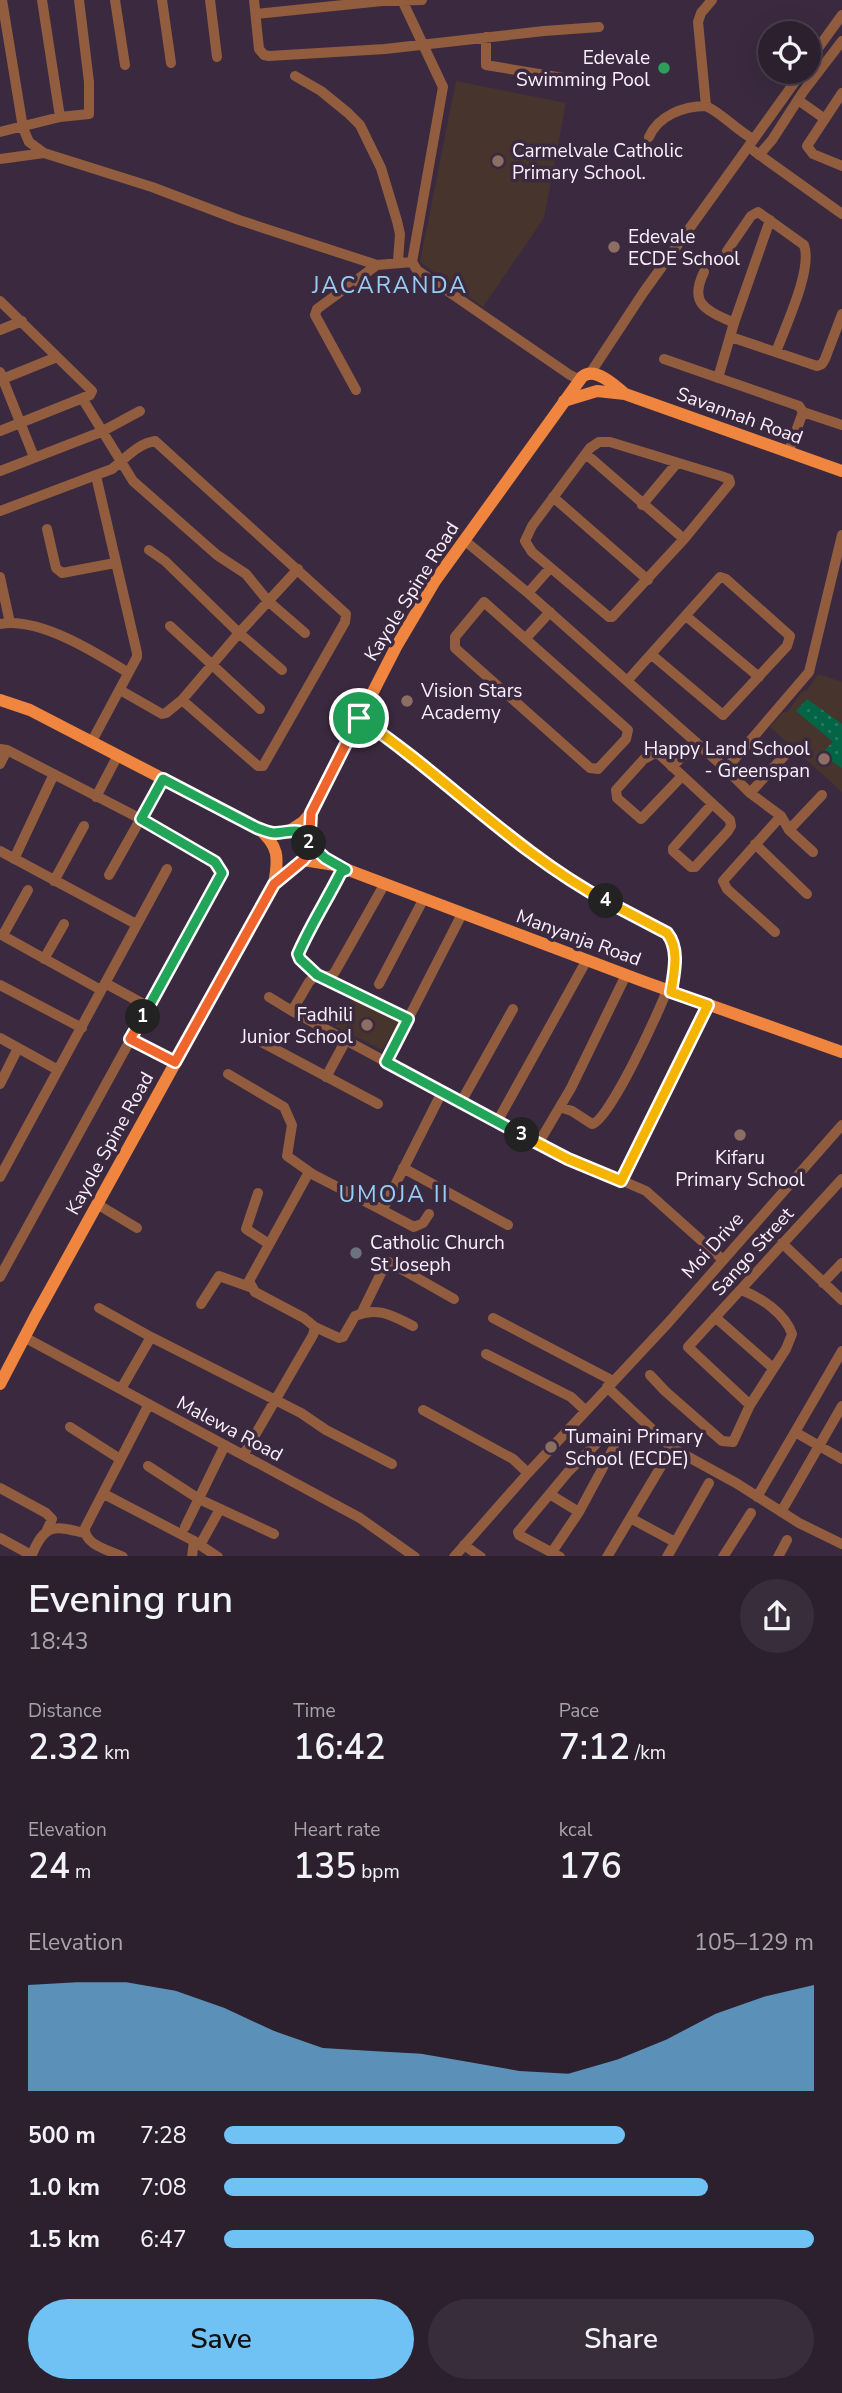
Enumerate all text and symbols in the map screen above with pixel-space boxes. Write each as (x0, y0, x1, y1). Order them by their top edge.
map controls (758, 21, 821, 84)
button: locate (758, 21, 821, 84)
place label: Edevale Swimming Pool (516, 45, 650, 93)
marker: Edevale Swimming Pool (656, 60, 672, 76)
place label: Carmelvale Catholic Primary School. (512, 138, 683, 186)
marker: Carmelvale Catholic Primary School. (490, 153, 506, 169)
place label: Edevale ECDE School (628, 224, 740, 272)
marker: Edevale ECDE School (606, 239, 622, 255)
district label: JACARANDA (311, 270, 468, 301)
street label: Savannah Road (673, 381, 807, 451)
street label: Kayole Spine Road (359, 517, 465, 666)
place label: Vision Stars Academy (420, 678, 523, 726)
pin (329, 688, 389, 748)
marker: Vision Stars Academy (399, 693, 415, 709)
icon: arrive (340, 699, 378, 737)
place label: Happy Land School - Greenspan (644, 736, 810, 784)
marker: Happy Land School - Greenspan (816, 751, 832, 767)
pin: 2 (292, 826, 326, 860)
text: 2 (303, 829, 314, 855)
pin: 4 (588, 884, 624, 918)
text: 4 (600, 887, 611, 913)
street label: Manyanja Road (513, 903, 645, 973)
pin: 1 (125, 1000, 160, 1034)
place label: Fadhili Junior School (240, 1002, 353, 1050)
text: 1 (137, 1003, 148, 1029)
marker: Fadhili Junior School (359, 1017, 375, 1033)
street label: Kayole Spine Road (60, 1067, 160, 1220)
pin: 3 (504, 1118, 540, 1152)
text: 3 (516, 1121, 527, 1147)
marker: Kifaru Primary School (732, 1127, 748, 1143)
place label: Kifaru Primary School (675, 1145, 805, 1193)
district label: UMOJA II (338, 1179, 450, 1210)
street label: Sango Street (706, 1201, 800, 1302)
street label: Moi Drive (676, 1207, 750, 1285)
place label: Catholic Church St Joseph (370, 1230, 505, 1278)
marker: Catholic Church St Joseph (348, 1245, 364, 1261)
street label: Malewa Road (172, 1390, 287, 1468)
place label: Tumaini Primary School (ECDE) (565, 1424, 703, 1472)
marker: Tumaini Primary School (ECDE) (543, 1439, 559, 1455)
text: Evening run (28, 1574, 233, 1625)
button: share (740, 1579, 814, 1653)
text: 18:43 (28, 1626, 88, 1657)
text: Distance (28, 1698, 102, 1724)
text: Time (293, 1698, 336, 1724)
text: Pace (559, 1698, 599, 1724)
text: 2.32 (28, 1724, 99, 1771)
text: 16:42 (293, 1724, 386, 1771)
text: 7:12 (559, 1724, 630, 1771)
text: km (99, 1740, 130, 1766)
text: /km (630, 1740, 666, 1766)
text: Elevation (28, 1817, 107, 1843)
text: Heart rate (293, 1817, 380, 1843)
text: kcal (559, 1817, 592, 1843)
text: 24 (28, 1843, 70, 1890)
text: 135 (293, 1843, 356, 1890)
text: 176 (559, 1843, 622, 1890)
text: m (70, 1859, 91, 1885)
text: bpm (356, 1859, 400, 1885)
text: Elevation (28, 1927, 123, 1958)
text: 105–129 m (694, 1927, 814, 1958)
text: 500 m (28, 2120, 96, 2151)
text: 7:28 (140, 2120, 187, 2151)
text: 1.0 km (28, 2172, 100, 2203)
text: 7:08 (140, 2172, 187, 2203)
text: 1.5 km (28, 2224, 100, 2255)
text: 6:47 (140, 2224, 187, 2255)
button: Save (28, 2299, 414, 2379)
button: Share (428, 2299, 814, 2379)

